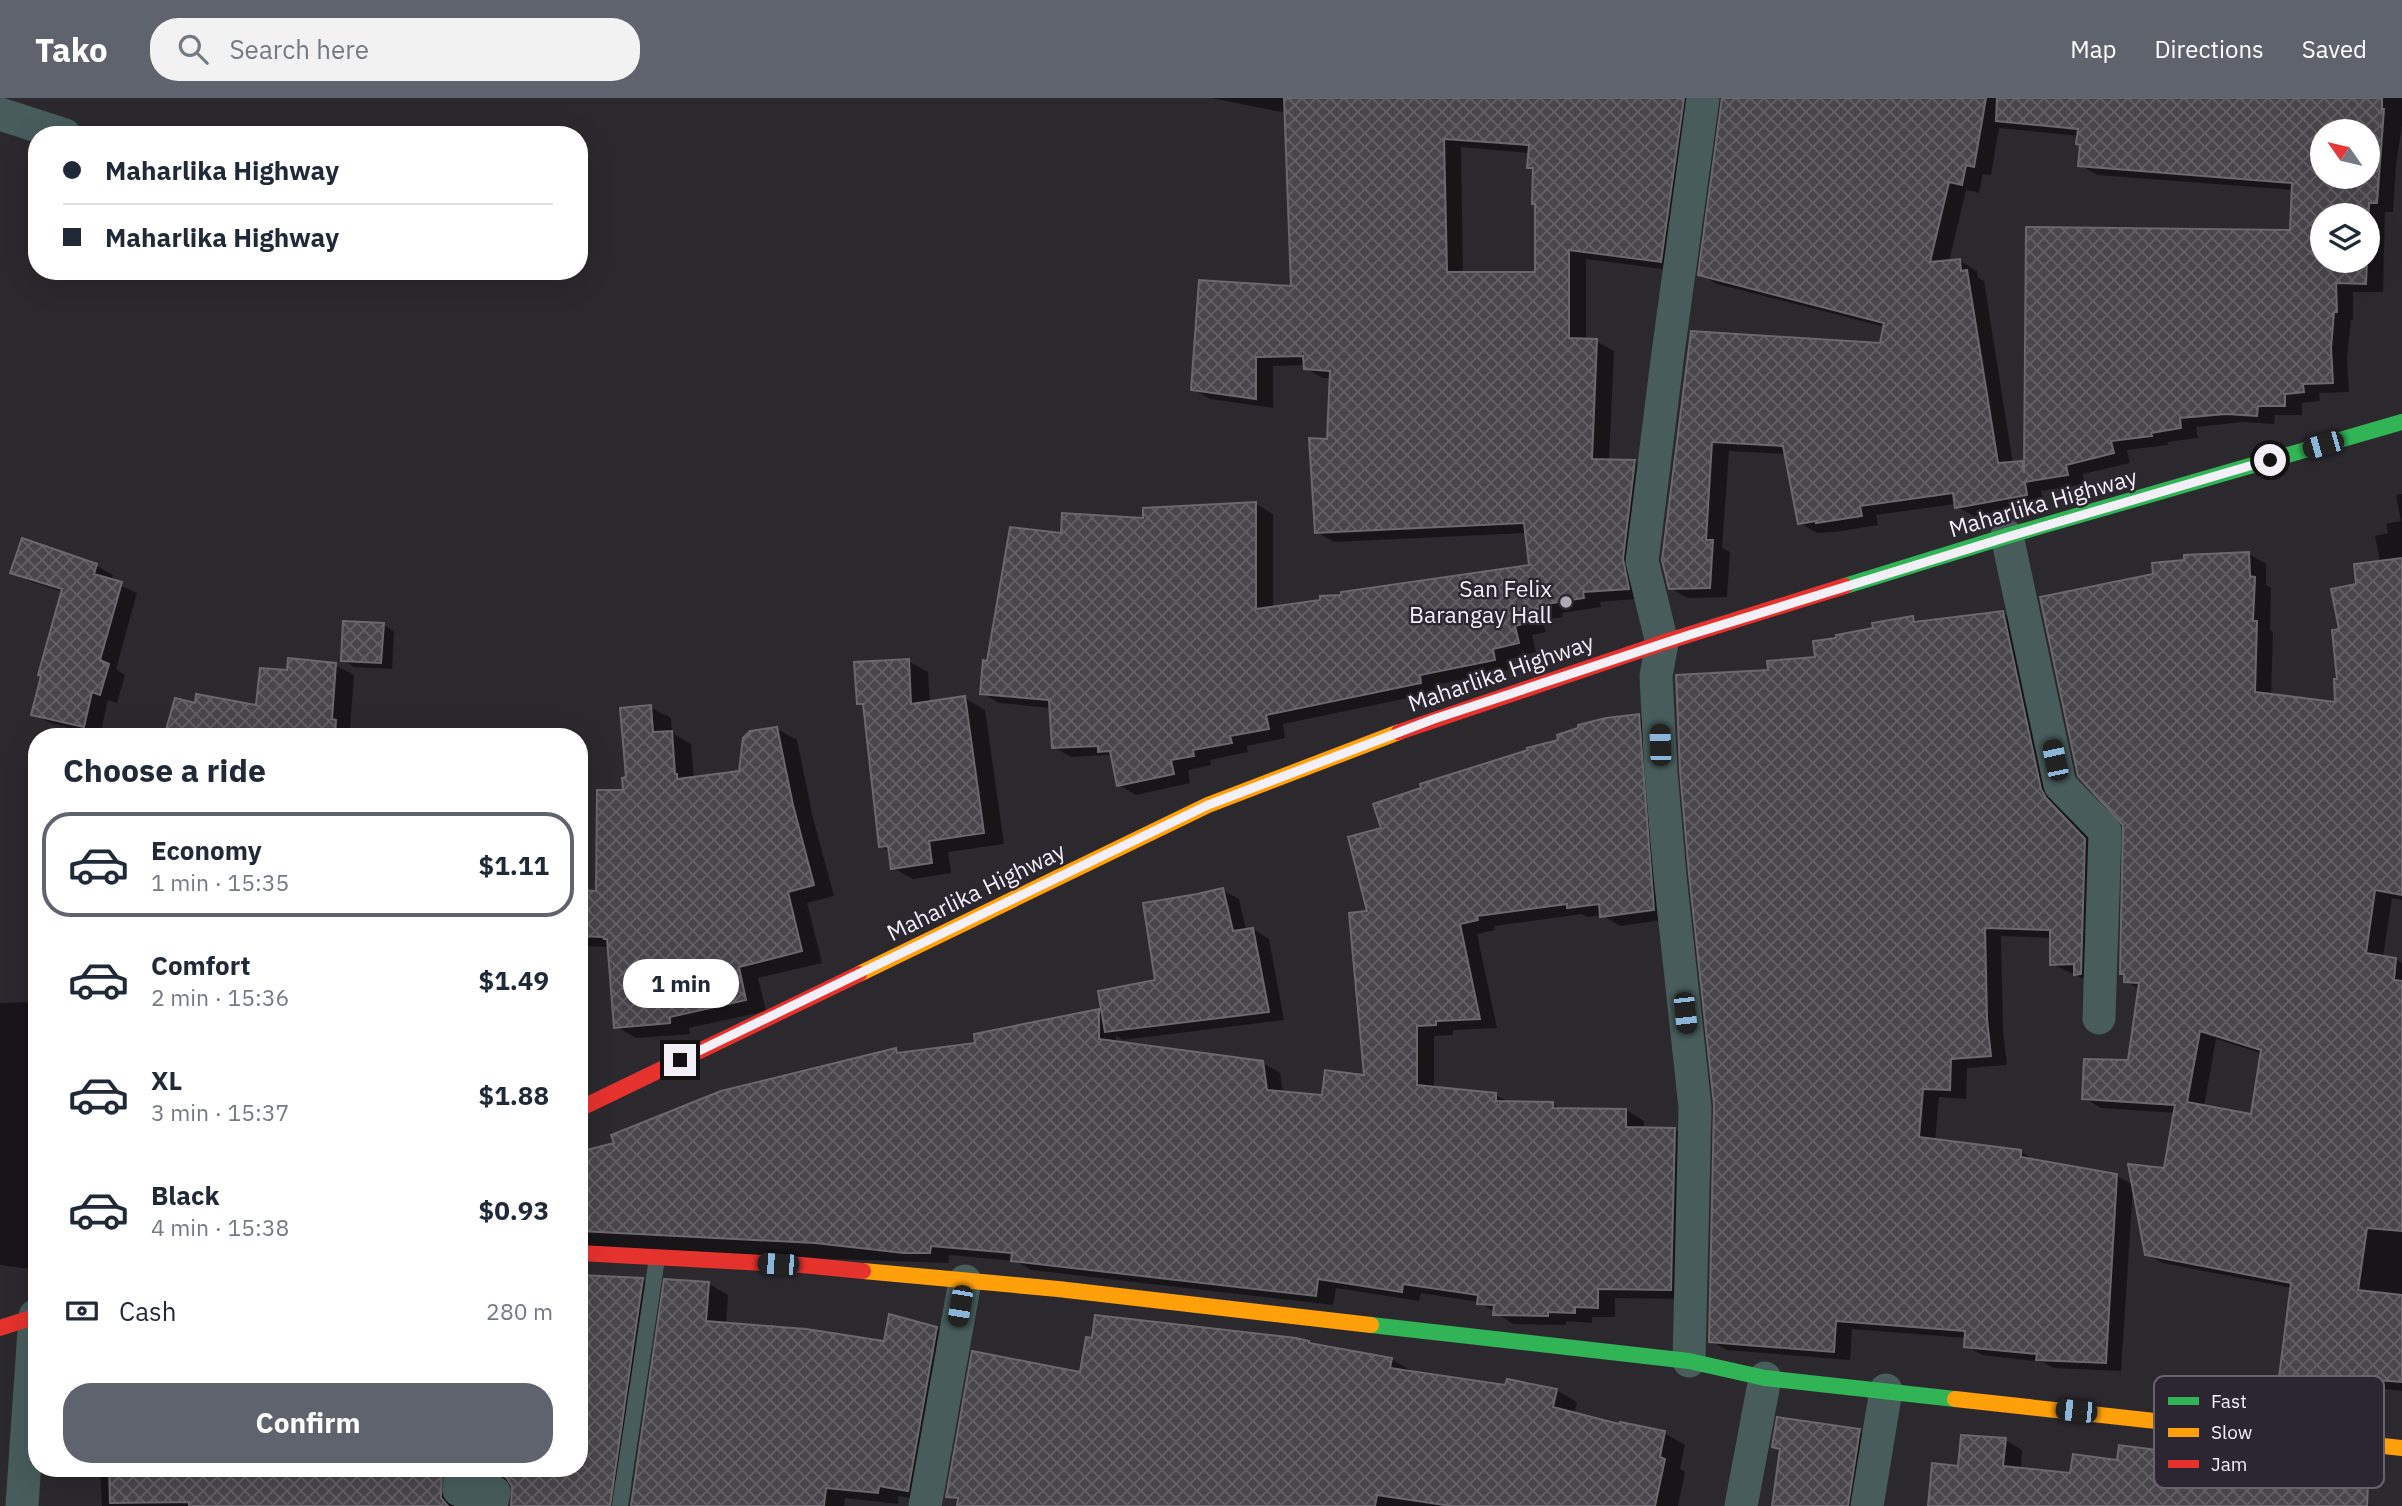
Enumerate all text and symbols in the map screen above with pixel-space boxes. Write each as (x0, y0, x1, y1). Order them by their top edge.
search box (150, 18, 640, 81)
text: Tako (35, 28, 108, 71)
icon: search (174, 30, 212, 68)
text: Search here (230, 32, 369, 66)
text: Map (2070, 33, 2116, 65)
text: Directions (2154, 33, 2264, 65)
text: Saved (2302, 33, 2367, 65)
north arrow (2310, 119, 2380, 189)
map controls (2310, 119, 2380, 273)
text: Maharlika Highway (105, 153, 339, 187)
button: layers (2310, 203, 2380, 273)
text: Maharlika Highway (105, 220, 339, 254)
car (2300, 429, 2347, 461)
route start (2254, 444, 2286, 476)
street label: Maharlika Highway (1945, 461, 2141, 543)
place label: San Felix Barangay Hall (1409, 573, 1552, 629)
marker: San Felix Barangay Hall (1558, 594, 1574, 610)
street label: Maharlika Highway (1404, 626, 1598, 718)
car (1649, 724, 1672, 766)
car (2041, 737, 2070, 783)
text: Choose a ride (63, 749, 266, 791)
icon: car (67, 833, 130, 896)
text: Economy (151, 833, 262, 867)
street label: Maharlika Highway (881, 835, 1070, 947)
text: $1.11 (479, 848, 549, 882)
text: 1 min · 15:35 (151, 867, 289, 897)
icon: car (67, 948, 130, 1011)
text: Comfort (151, 948, 250, 982)
callout: 1 min (622, 958, 738, 1007)
text: $1.49 (479, 963, 549, 997)
text: 1 min (651, 968, 711, 998)
text: 2 min · 15:36 (151, 982, 289, 1012)
car (1673, 991, 1698, 1035)
route end (664, 1044, 696, 1076)
icon: car (67, 1063, 130, 1126)
text: XL (151, 1063, 182, 1097)
text: $1.88 (479, 1078, 549, 1112)
text: 3 min · 15:37 (151, 1097, 289, 1127)
icon: car (67, 1178, 130, 1241)
text: Black (151, 1178, 219, 1212)
text: $0.93 (479, 1193, 549, 1227)
text: 4 min · 15:38 (151, 1212, 289, 1242)
car (757, 1252, 800, 1276)
car (947, 1283, 974, 1329)
icon: cash (63, 1292, 101, 1330)
text: Cash (119, 1294, 176, 1328)
text: 280 m (486, 1296, 553, 1326)
legend (2154, 1376, 2384, 1488)
button: Confirm (63, 1383, 553, 1463)
text: Fast (2211, 1389, 2247, 1413)
car (2055, 1398, 2098, 1424)
text: Slow (2211, 1420, 2252, 1444)
text: Jam (2211, 1452, 2247, 1476)

